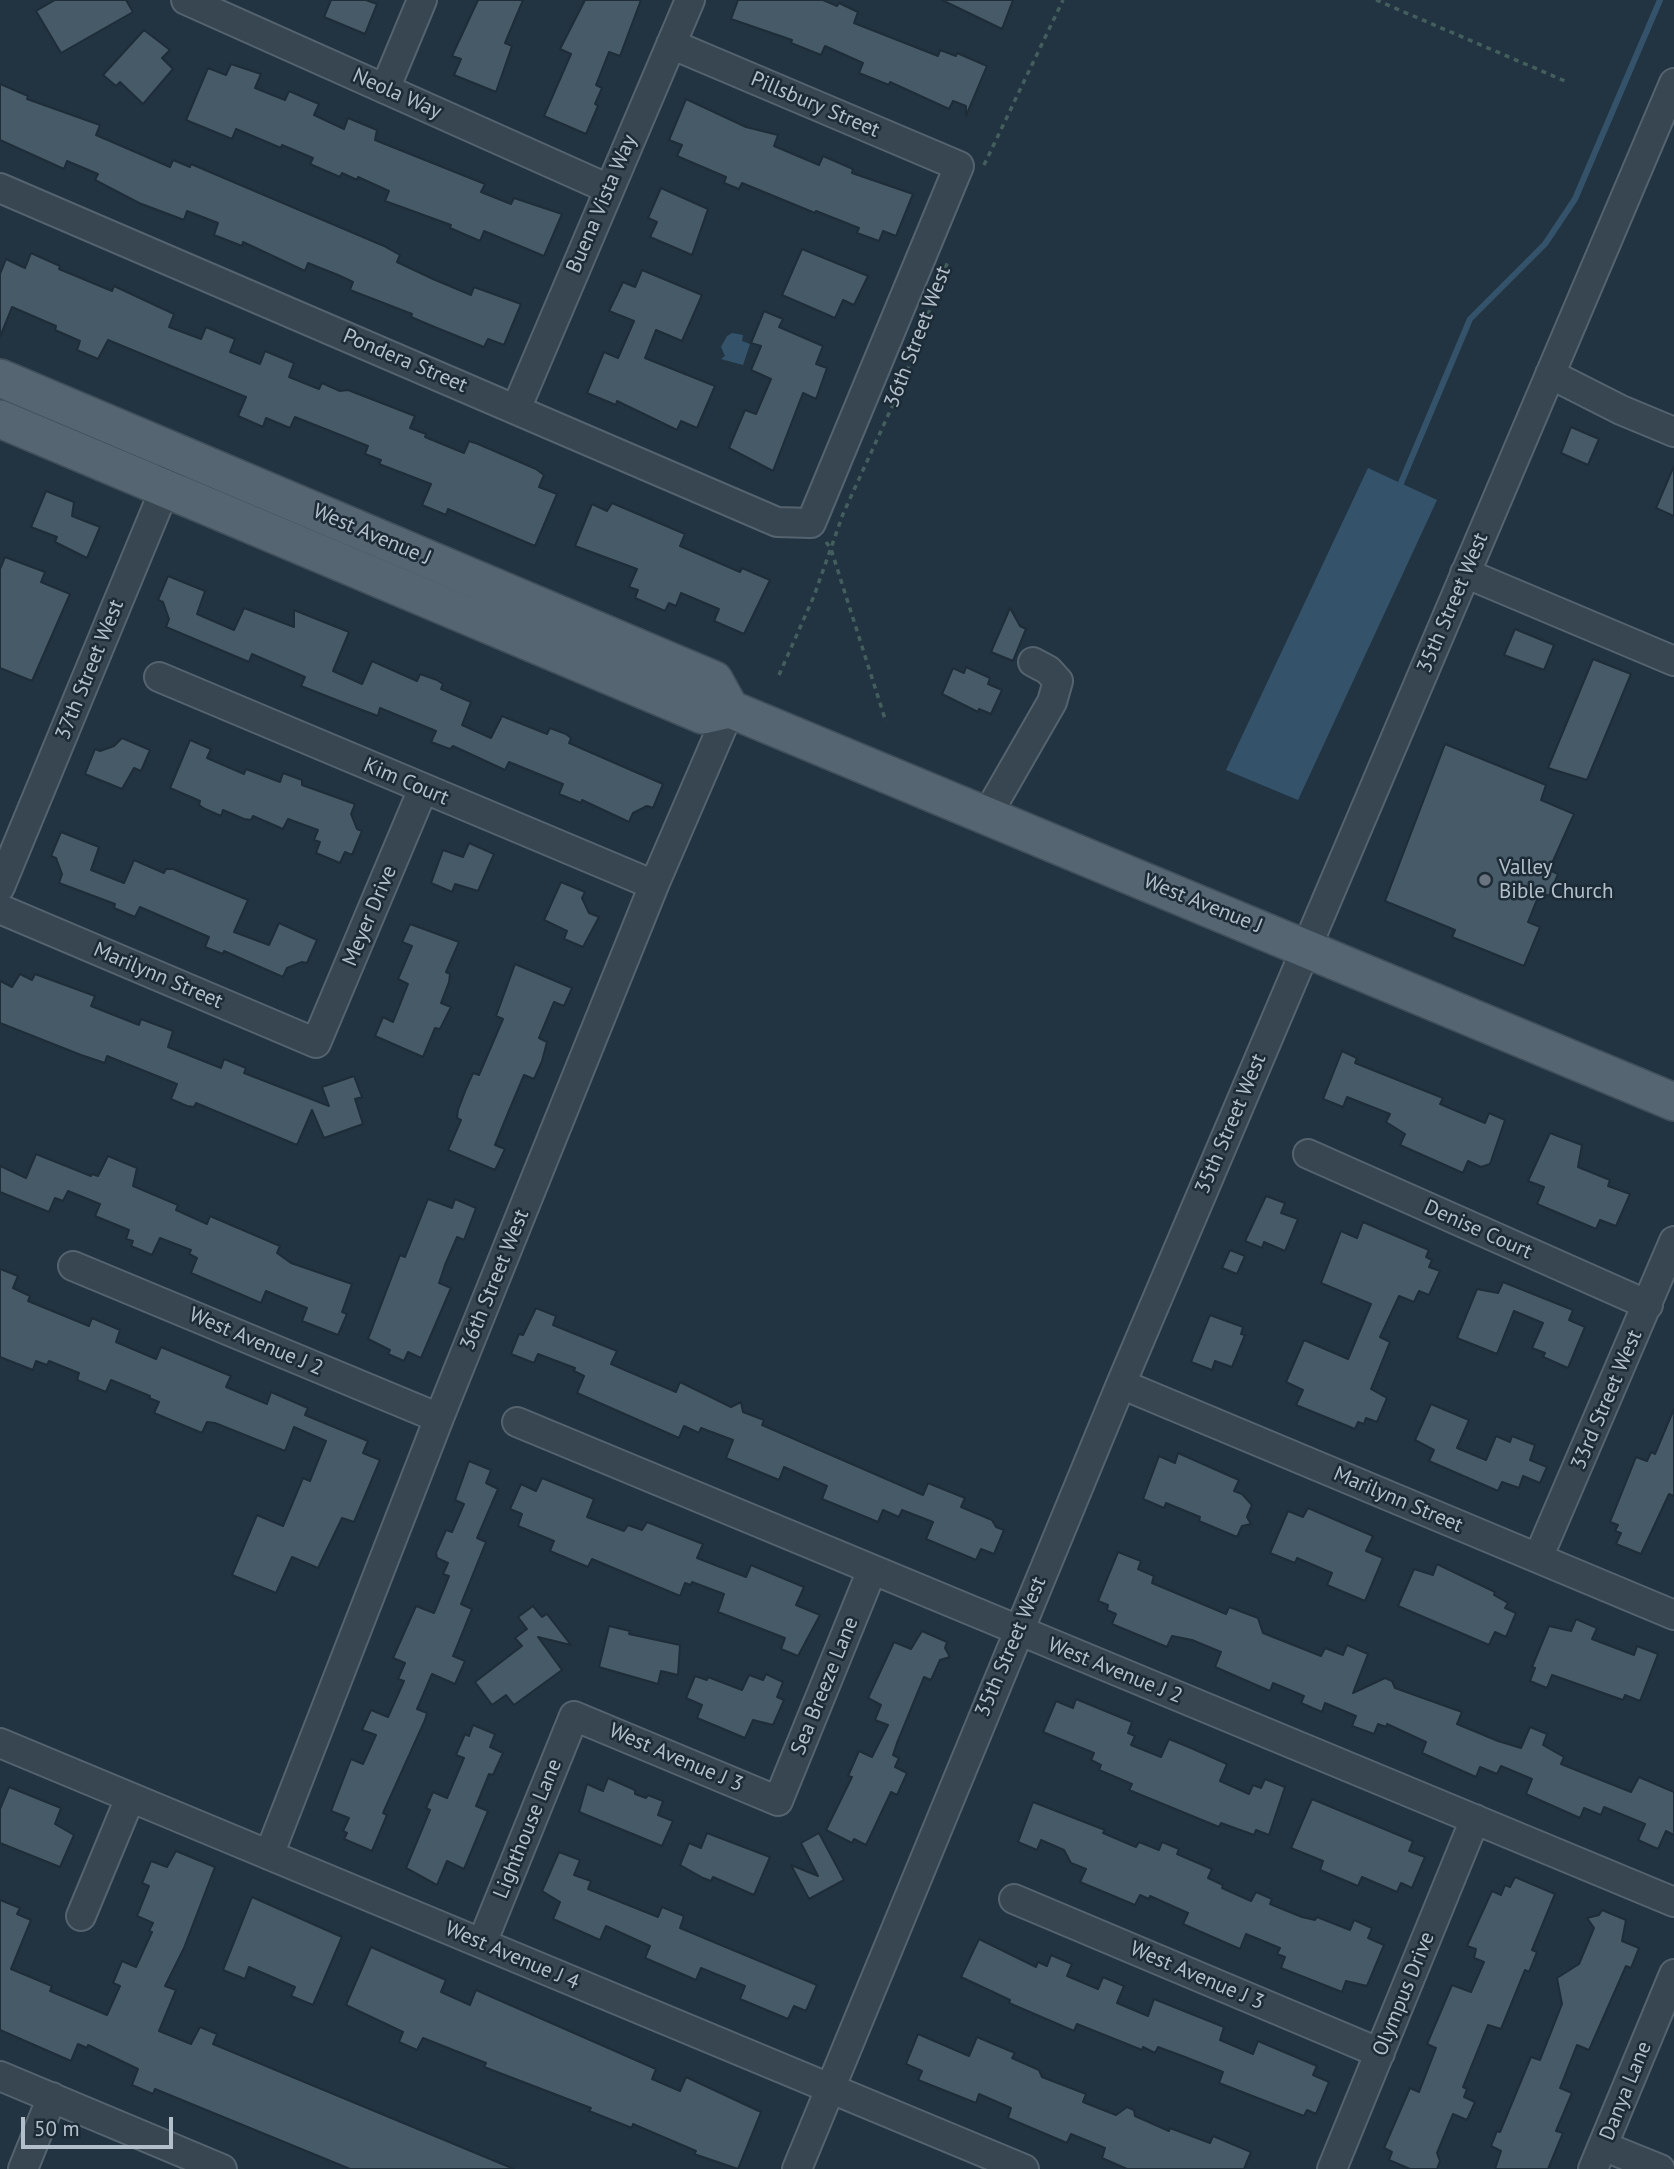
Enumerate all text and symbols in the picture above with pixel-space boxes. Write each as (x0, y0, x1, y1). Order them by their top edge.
street label: Neola Way (349, 63, 445, 125)
street label: Pillsbury Street (747, 67, 883, 143)
street label: Buena Vista Way (561, 131, 643, 277)
street label: 36th Street West (879, 263, 957, 411)
street label: Pondera Street (339, 324, 471, 398)
street label: West Avenue J (309, 499, 435, 571)
street label: 35th Street West (1412, 529, 1494, 677)
street label: 37th Street West (50, 596, 130, 744)
street label: Kim Court (360, 753, 452, 811)
place label: Valley Bible Church (1499, 855, 1614, 905)
street label: Meyer Drive (338, 862, 402, 970)
street label: West Avenue J (1140, 869, 1266, 939)
marker: Valley Bible Church (1477, 872, 1493, 888)
street label: Marilynn Street (90, 937, 226, 1015)
street label: 35th Street West (1190, 1050, 1272, 1198)
street label: Denise Court (1420, 1195, 1536, 1265)
street label: 36th Street West (455, 1206, 535, 1354)
street label: West Avenue J 2 (185, 1302, 327, 1382)
street label: 33rd Street West (1566, 1326, 1648, 1474)
street label: Marilynn Street (1330, 1461, 1466, 1539)
street label: 35th Street West (970, 1573, 1052, 1721)
street label: Sea Breeze Lane (786, 1613, 864, 1759)
street label: West Avenue J 2 (1044, 1633, 1186, 1709)
street label: West Avenue J 3 (605, 1718, 747, 1798)
street label: Lighthouse Lane (488, 1755, 568, 1903)
street label: West Avenue J 4 (441, 1916, 583, 1996)
street label: Olympus Drive (1368, 1928, 1440, 2060)
street label: West Avenue J 3 (1126, 1936, 1268, 2016)
street label: Danya Lane (1595, 2038, 1657, 2144)
scale bar (24, 2102, 177, 2146)
text: 50 m (34, 2115, 80, 2142)

